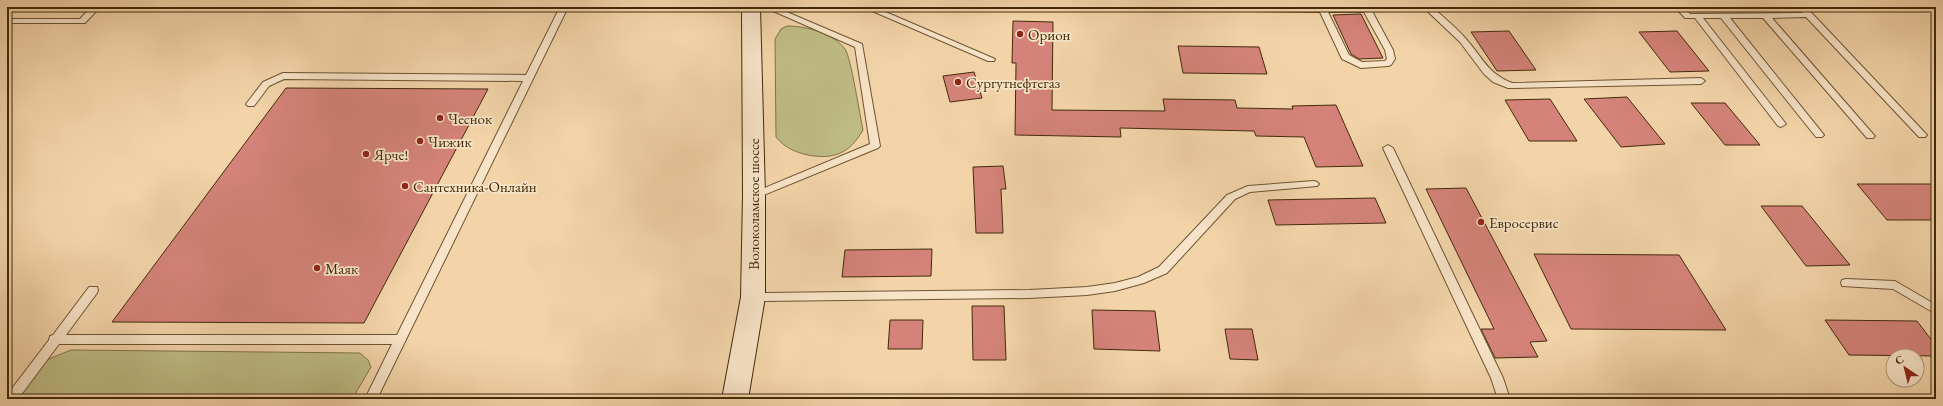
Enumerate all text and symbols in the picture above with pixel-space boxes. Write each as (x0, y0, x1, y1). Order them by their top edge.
place label: Орион (1028, 25, 1071, 44)
marker: Орион (1015, 29, 1025, 39)
place label: Сургутнефтегаз (966, 73, 1060, 92)
marker: Сургутнефтегаз (953, 77, 963, 87)
place label: Чеснок (448, 109, 492, 128)
marker: Чеснок (435, 113, 445, 123)
place label: Чижик (428, 132, 472, 151)
marker: Чижик (415, 136, 425, 146)
street label: Волоколамское шоссе (744, 138, 763, 270)
place label: Ярче! (373, 145, 408, 164)
marker: Ярче! (361, 149, 371, 159)
place label: Сантехника-Онлайн (413, 177, 537, 196)
marker: Сантехника-Онлайн (400, 181, 410, 191)
place label: Евросервис (1489, 213, 1559, 232)
marker: Евросервис (1476, 217, 1486, 227)
place label: Маяк (325, 259, 358, 278)
marker: Маяк (312, 263, 322, 273)
north arrow (1885, 348, 1925, 388)
text: С (1892, 352, 1907, 368)

